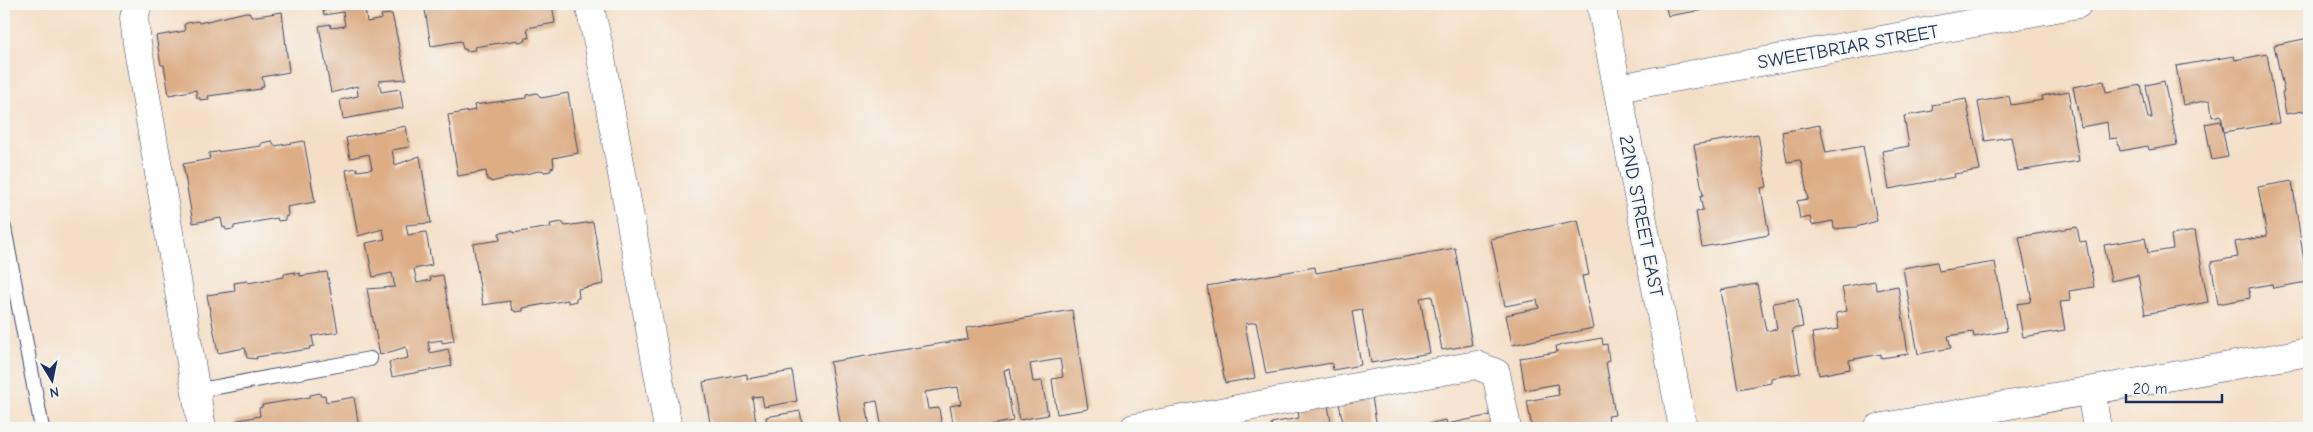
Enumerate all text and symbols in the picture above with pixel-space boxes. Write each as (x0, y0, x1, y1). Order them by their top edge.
street label: SWEETBRIAR STREET (1756, 20, 1941, 74)
street label: 22ND STREET EAST (1615, 133, 1668, 299)
north arrow (28, 354, 78, 404)
scale bar (2126, 372, 2222, 404)
text: 20 m (2133, 380, 2167, 398)
text: N (48, 383, 60, 401)

